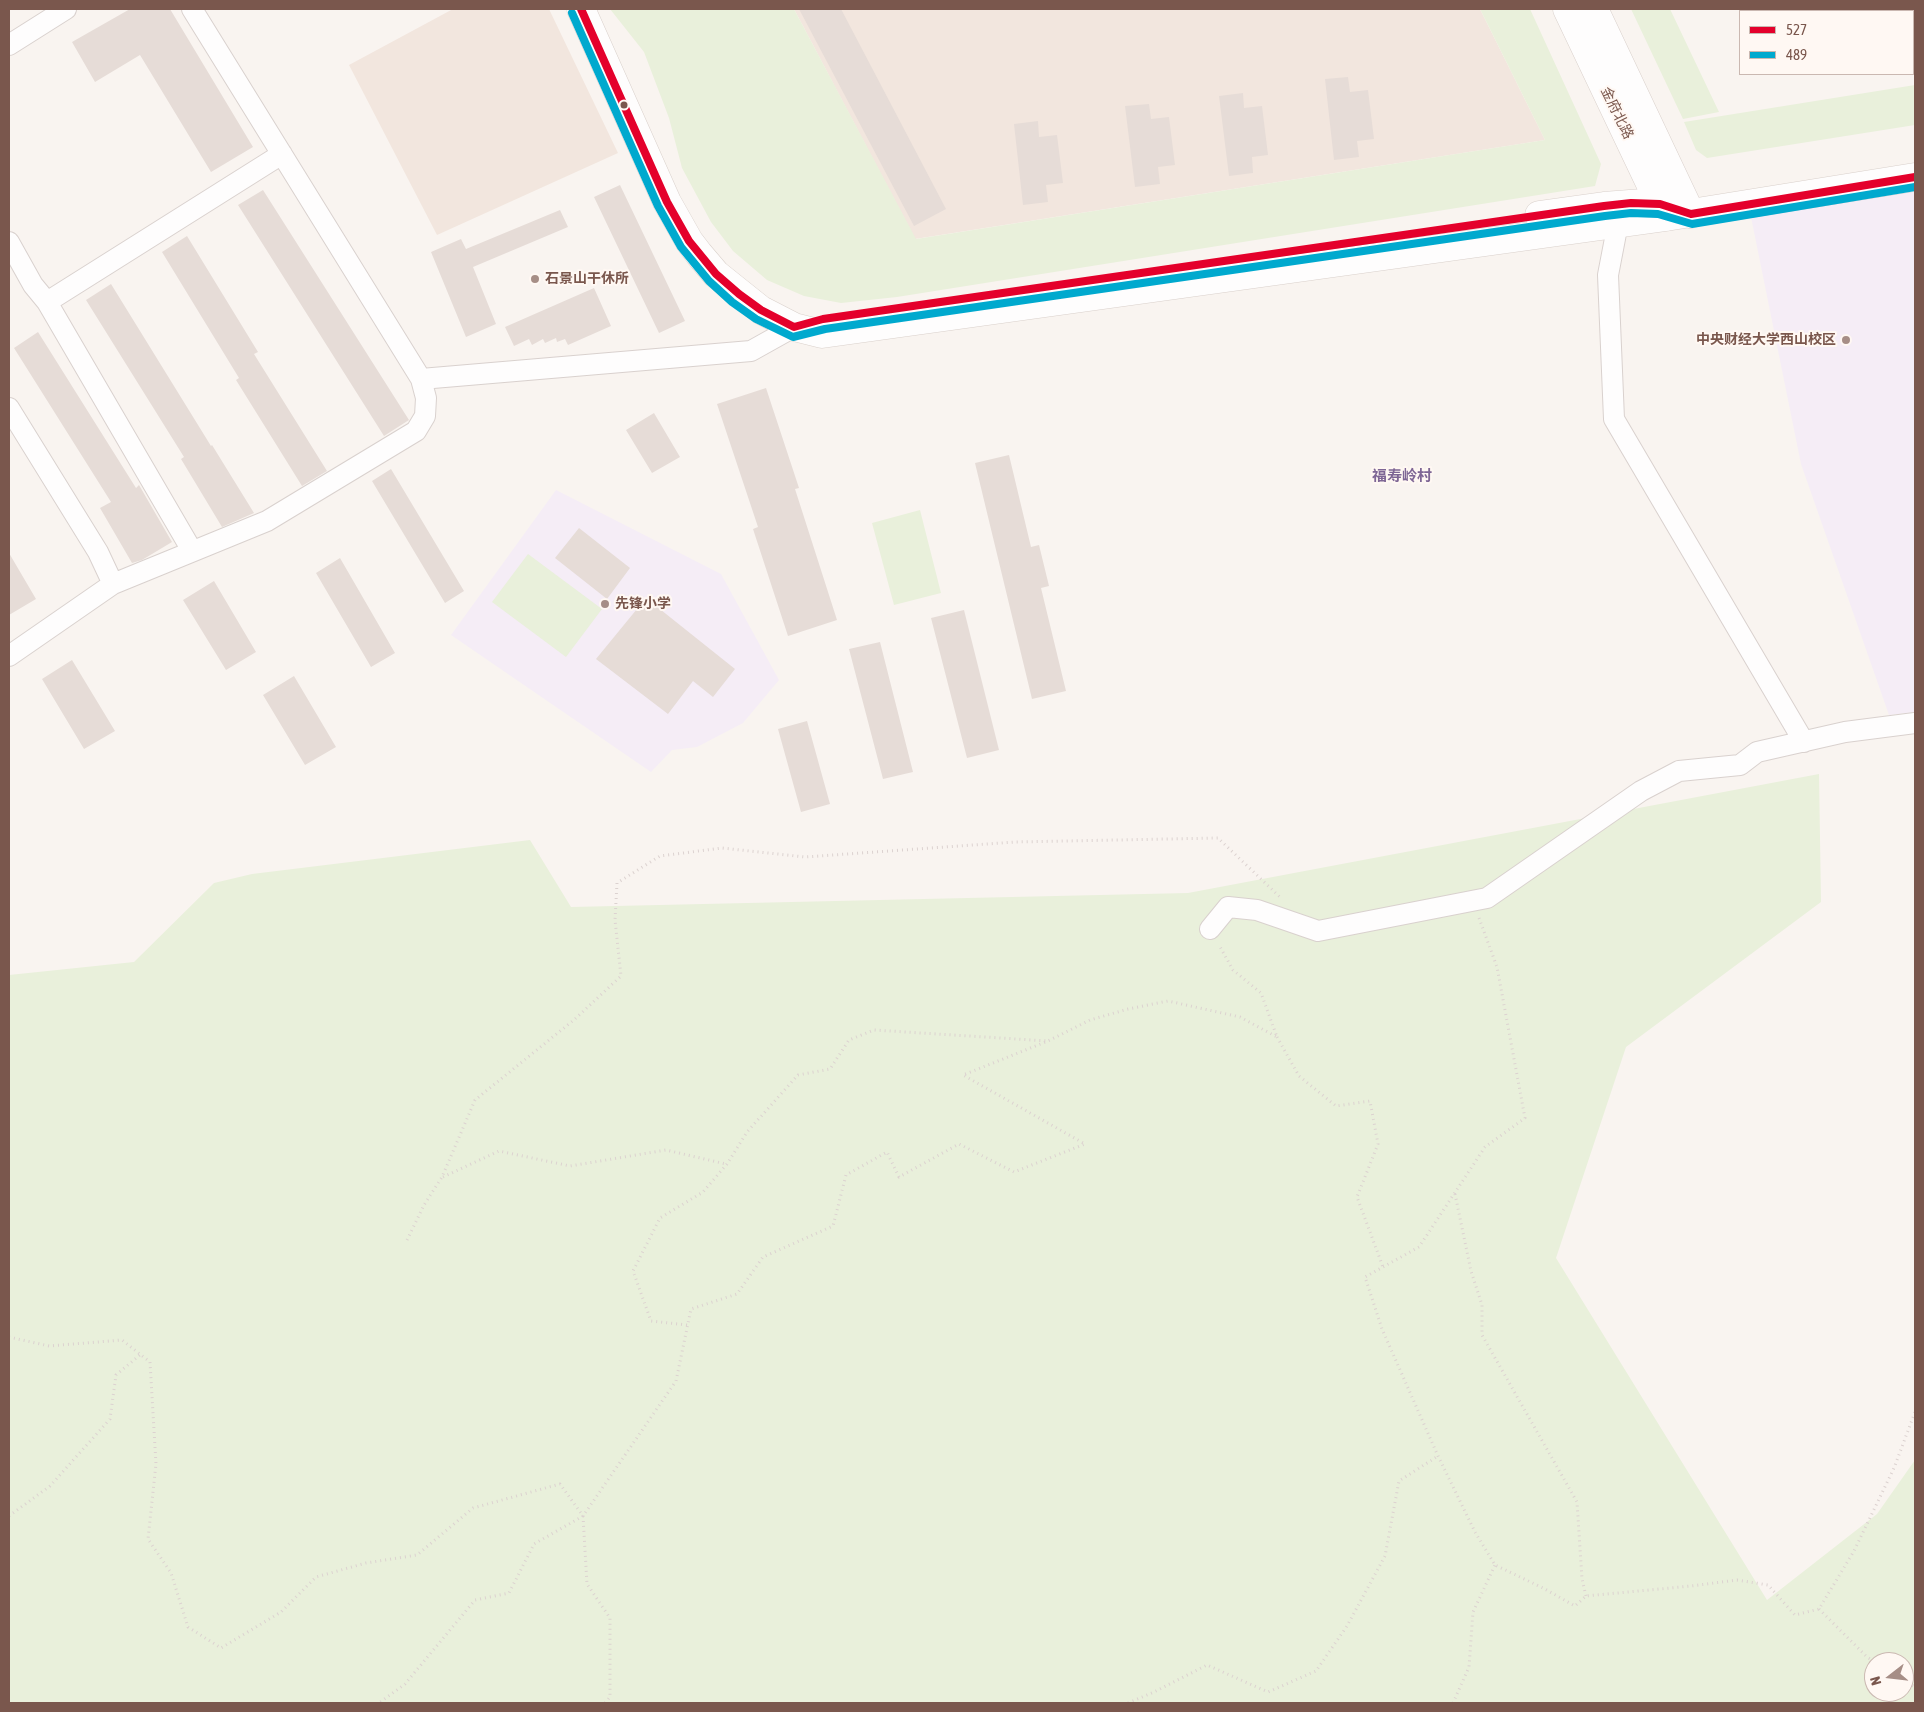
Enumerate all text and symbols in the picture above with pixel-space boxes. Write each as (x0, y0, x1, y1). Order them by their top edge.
legend (1739, 10, 1914, 75)
text: 527 (1786, 21, 1807, 38)
text: 489 (1786, 46, 1807, 63)
street label: 金府北路 (1597, 84, 1637, 142)
unlabelled marker (619, 100, 629, 110)
place label: 石景山干休所 (545, 271, 629, 287)
marker: 石景山干休所 (529, 273, 541, 285)
place label: 中央财经大学西山校区 (1696, 332, 1836, 348)
marker: 中央财经大学西山校区 (1840, 334, 1852, 346)
district label: 福寿岭村 (1372, 467, 1432, 485)
place label: 先锋小学 (615, 596, 671, 612)
marker: 先锋小学 (599, 598, 611, 610)
north arrow (1864, 1652, 1914, 1702)
text: N (1867, 1675, 1884, 1687)

